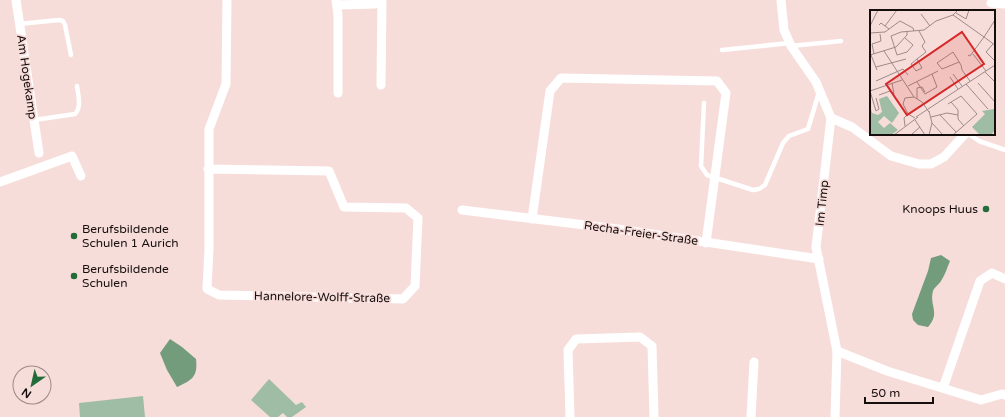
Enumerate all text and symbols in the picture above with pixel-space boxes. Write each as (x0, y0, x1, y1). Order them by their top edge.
inset map (870, 10, 995, 135)
street label: Am Hogekamp (14, 34, 40, 120)
street label: Im Timp (813, 179, 831, 227)
place label: Knoops Huus (902, 202, 978, 216)
marker: Knoops Huus (981, 204, 991, 214)
street label: Recha-Freier-Straße (583, 218, 699, 248)
place label: Berufsbildende Schulen 1 Aurich (82, 222, 179, 250)
marker: Berufsbildende Schulen 1 Aurich (69, 231, 79, 241)
place label: Berufsbildende Schulen (82, 262, 169, 290)
marker: Berufsbildende Schulen (69, 271, 79, 281)
street label: Hannelore-Wolff-Straße (254, 289, 390, 305)
north arrow (12, 365, 52, 405)
scale bar (865, 379, 933, 405)
text: N (19, 385, 34, 401)
text: 50 m (871, 386, 900, 400)

